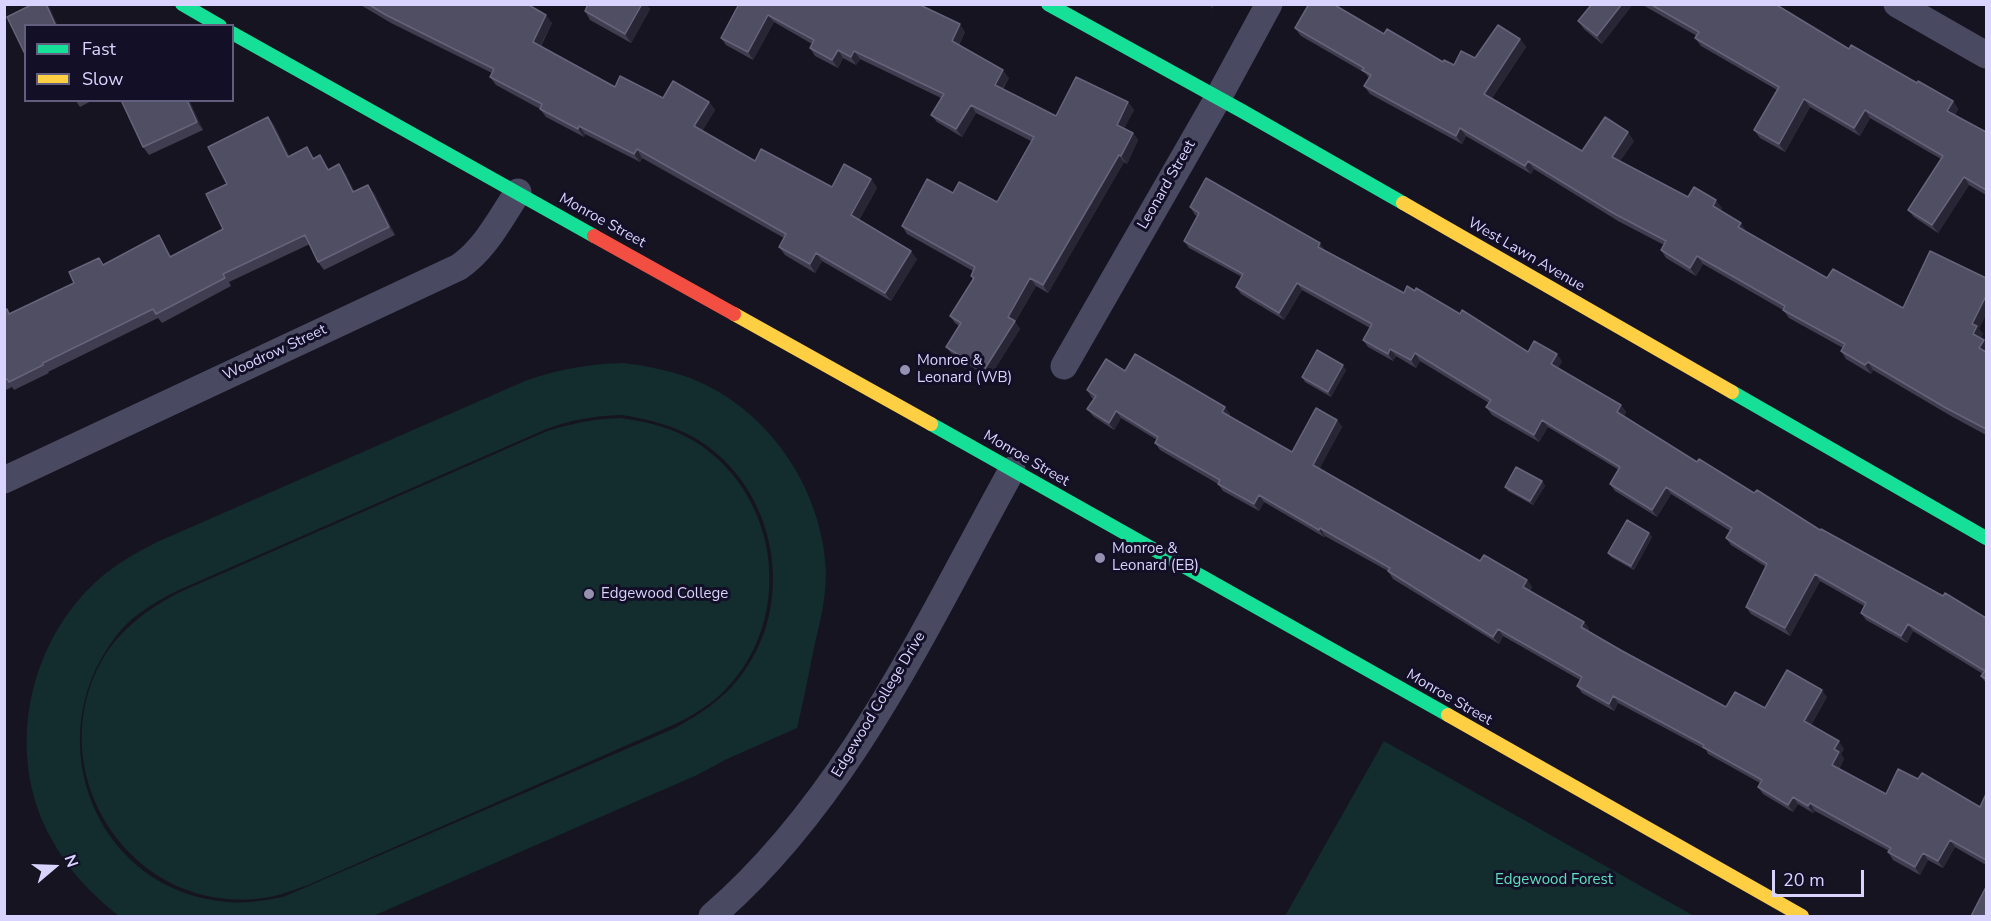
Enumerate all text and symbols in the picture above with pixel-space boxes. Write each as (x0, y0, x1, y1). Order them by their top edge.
legend (24, 24, 234, 102)
text: Fast (82, 37, 116, 61)
text: Slow (82, 67, 123, 91)
street label: Leonard Street (1134, 137, 1200, 233)
street label: Monroe Street (556, 190, 648, 252)
street label: West Lawn Avenue (1464, 214, 1588, 296)
street label: Woodrow Street (220, 321, 330, 385)
place label: Monroe & Leonard (WB) (917, 352, 1012, 387)
marker: Monroe & Leonard (WB) (898, 363, 912, 377)
street label: Monroe Street (980, 427, 1072, 491)
place label: Monroe & Leonard (EB) (1112, 540, 1199, 575)
marker: Monroe & Leonard (EB) (1093, 551, 1107, 565)
place label: Edgewood College (601, 585, 728, 603)
marker: Edgewood College (582, 587, 596, 601)
street label: Edgewood College Drive (828, 629, 930, 781)
street label: Monroe Street (1403, 666, 1495, 730)
north arrow (24, 837, 84, 897)
text: N (59, 852, 83, 870)
scale bar (1775, 858, 1866, 896)
text: 20 m (1783, 868, 1825, 892)
park label: Edgewood Forest (1495, 871, 1613, 889)

